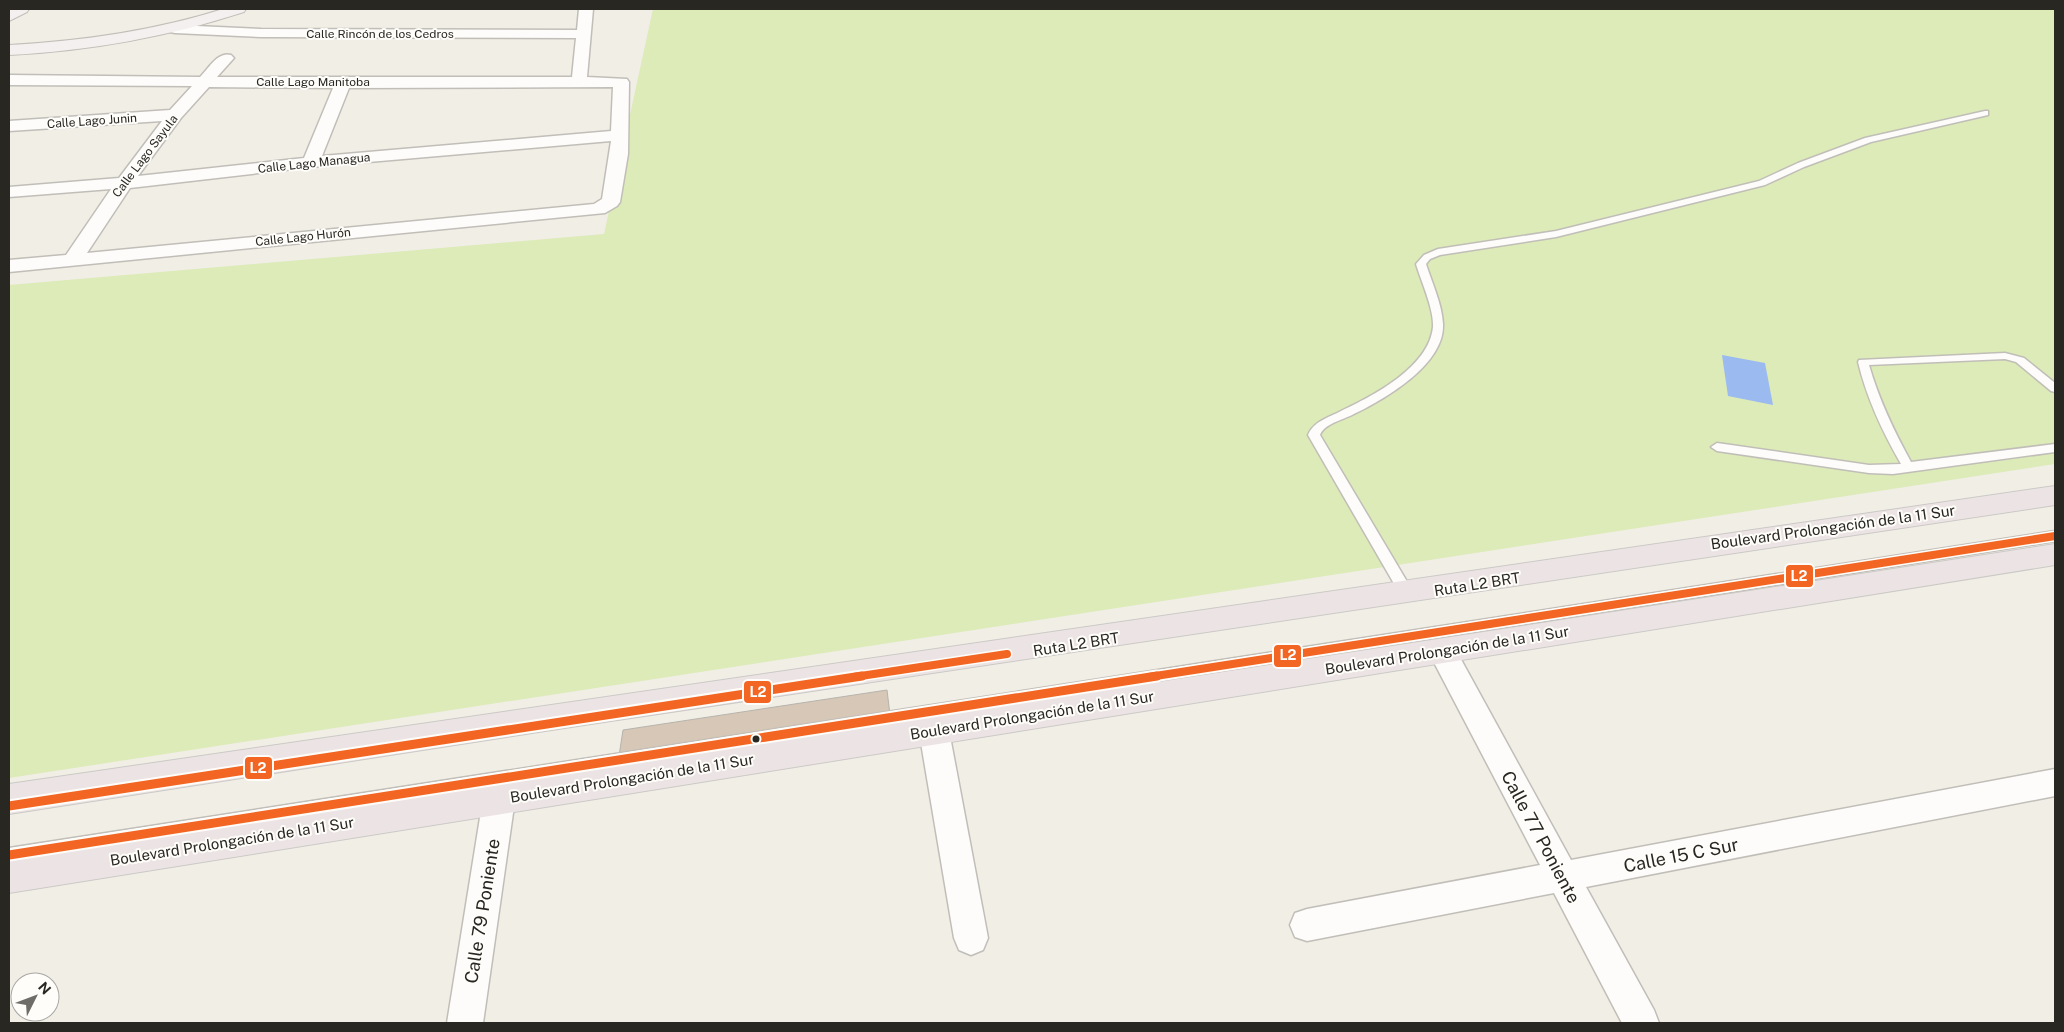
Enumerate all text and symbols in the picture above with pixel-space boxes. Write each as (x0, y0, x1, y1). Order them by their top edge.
street label: Calle Rincón de los Cedros (306, 27, 454, 41)
street label: Calle Lago Manitoba (256, 75, 370, 89)
street label: Calle Lago Junin (47, 111, 138, 131)
street label: Calle Lago Sayula (109, 112, 181, 200)
street label: Calle Lago Managua (257, 150, 371, 176)
street label: Calle Lago Hurón (255, 225, 352, 249)
street label: Boulevard Prolongación de la 11 Sur (1710, 501, 1956, 553)
line badge: L2 (1785, 564, 1814, 588)
text: L2 (1791, 568, 1808, 584)
street label: Ruta L2 BRT (1433, 569, 1521, 599)
street label: Boulevard Prolongación de la 11 Sur (1324, 622, 1570, 678)
street label: Ruta L2 BRT (1032, 629, 1120, 659)
line badge: L2 (1273, 644, 1302, 668)
text: L2 (1280, 647, 1297, 663)
line badge: L2 (743, 680, 772, 704)
text: L2 (750, 684, 767, 700)
street label: Boulevard Prolongación de la 11 Sur (909, 687, 1155, 743)
unlabelled marker (751, 734, 761, 744)
street label: Boulevard Prolongación de la 11 Sur (509, 750, 755, 806)
line badge: L2 (244, 756, 273, 780)
text: L2 (250, 760, 267, 776)
street label: Calle 77 Poniente (1497, 767, 1585, 907)
street label: Boulevard Prolongación de la 11 Sur (109, 813, 355, 869)
street label: Calle 15 C Sur (1622, 834, 1740, 876)
street label: Calle 79 Poniente (460, 837, 504, 985)
north arrow (10, 972, 60, 1022)
text: N (35, 979, 54, 998)

